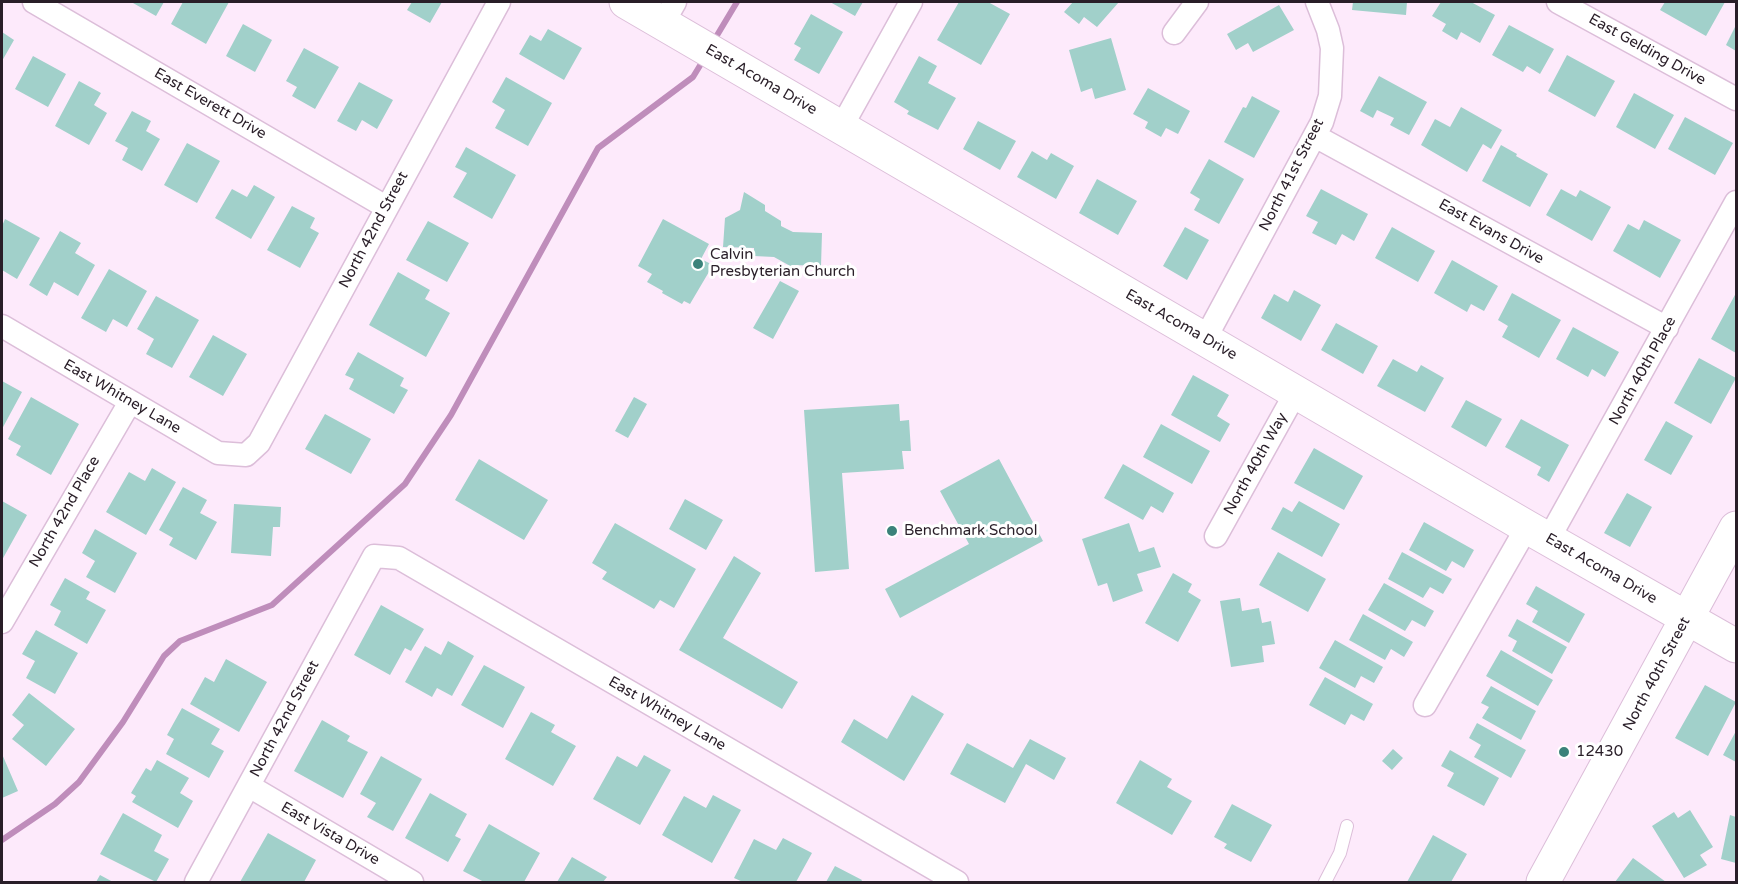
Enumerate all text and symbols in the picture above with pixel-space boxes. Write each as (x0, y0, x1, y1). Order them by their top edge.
street label: East Gelding Drive (1585, 10, 1709, 90)
street label: East Acoma Drive (702, 41, 820, 119)
street label: East Everett Drive (151, 65, 269, 143)
street label: North 41st Street (1256, 116, 1328, 234)
street label: North 42nd Street (336, 169, 412, 291)
street label: East Evans Drive (1435, 196, 1547, 268)
place label: Calvin Presbyterian Church (710, 246, 855, 281)
marker: Calvin Presbyterian Church (691, 257, 705, 271)
street label: East Acoma Drive (1122, 286, 1240, 364)
street label: North 40th Place (1606, 313, 1680, 429)
street label: East Whitney Lane (60, 356, 184, 438)
street label: North 40th Way (1220, 410, 1292, 518)
street label: North 42nd Place (26, 453, 104, 571)
place label: Benchmark School (904, 522, 1037, 540)
marker: Benchmark School (885, 524, 899, 538)
street label: East Acoma Drive (1542, 530, 1660, 608)
street label: North 40th Street (1619, 614, 1695, 734)
street label: North 42nd Street (247, 658, 323, 780)
street label: East Whitney Lane (605, 673, 729, 755)
place label: 12430 (1576, 743, 1623, 761)
marker: 12430 (1557, 745, 1571, 759)
street label: East Vista Drive (278, 799, 382, 869)

